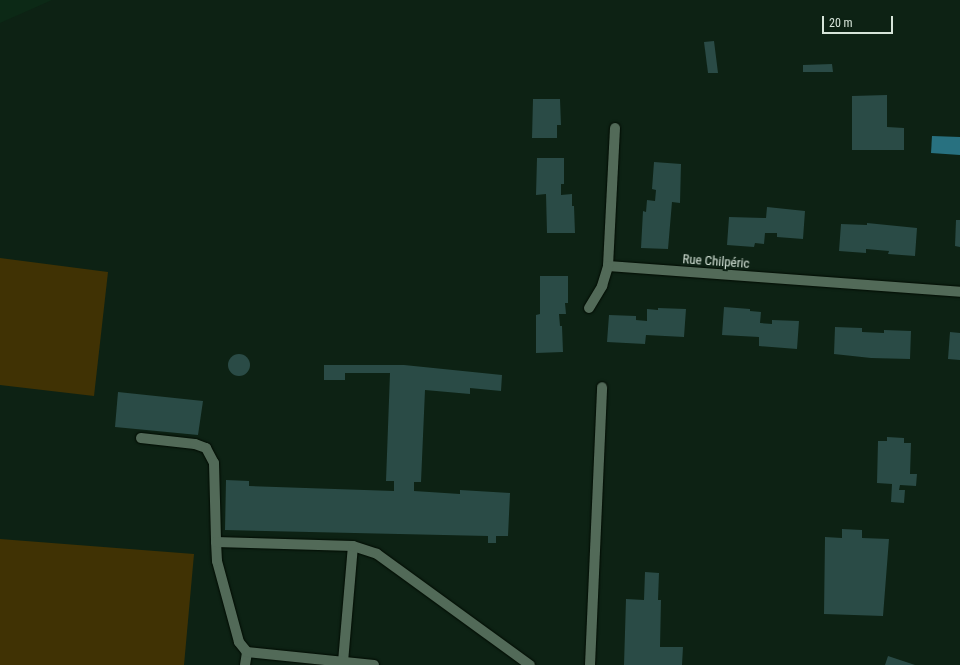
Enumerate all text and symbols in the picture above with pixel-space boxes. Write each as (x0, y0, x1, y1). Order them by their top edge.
scale bar (824, 8, 895, 34)
text: 20 m (829, 16, 853, 30)
street label: Rue Chilpéric (682, 252, 750, 272)

